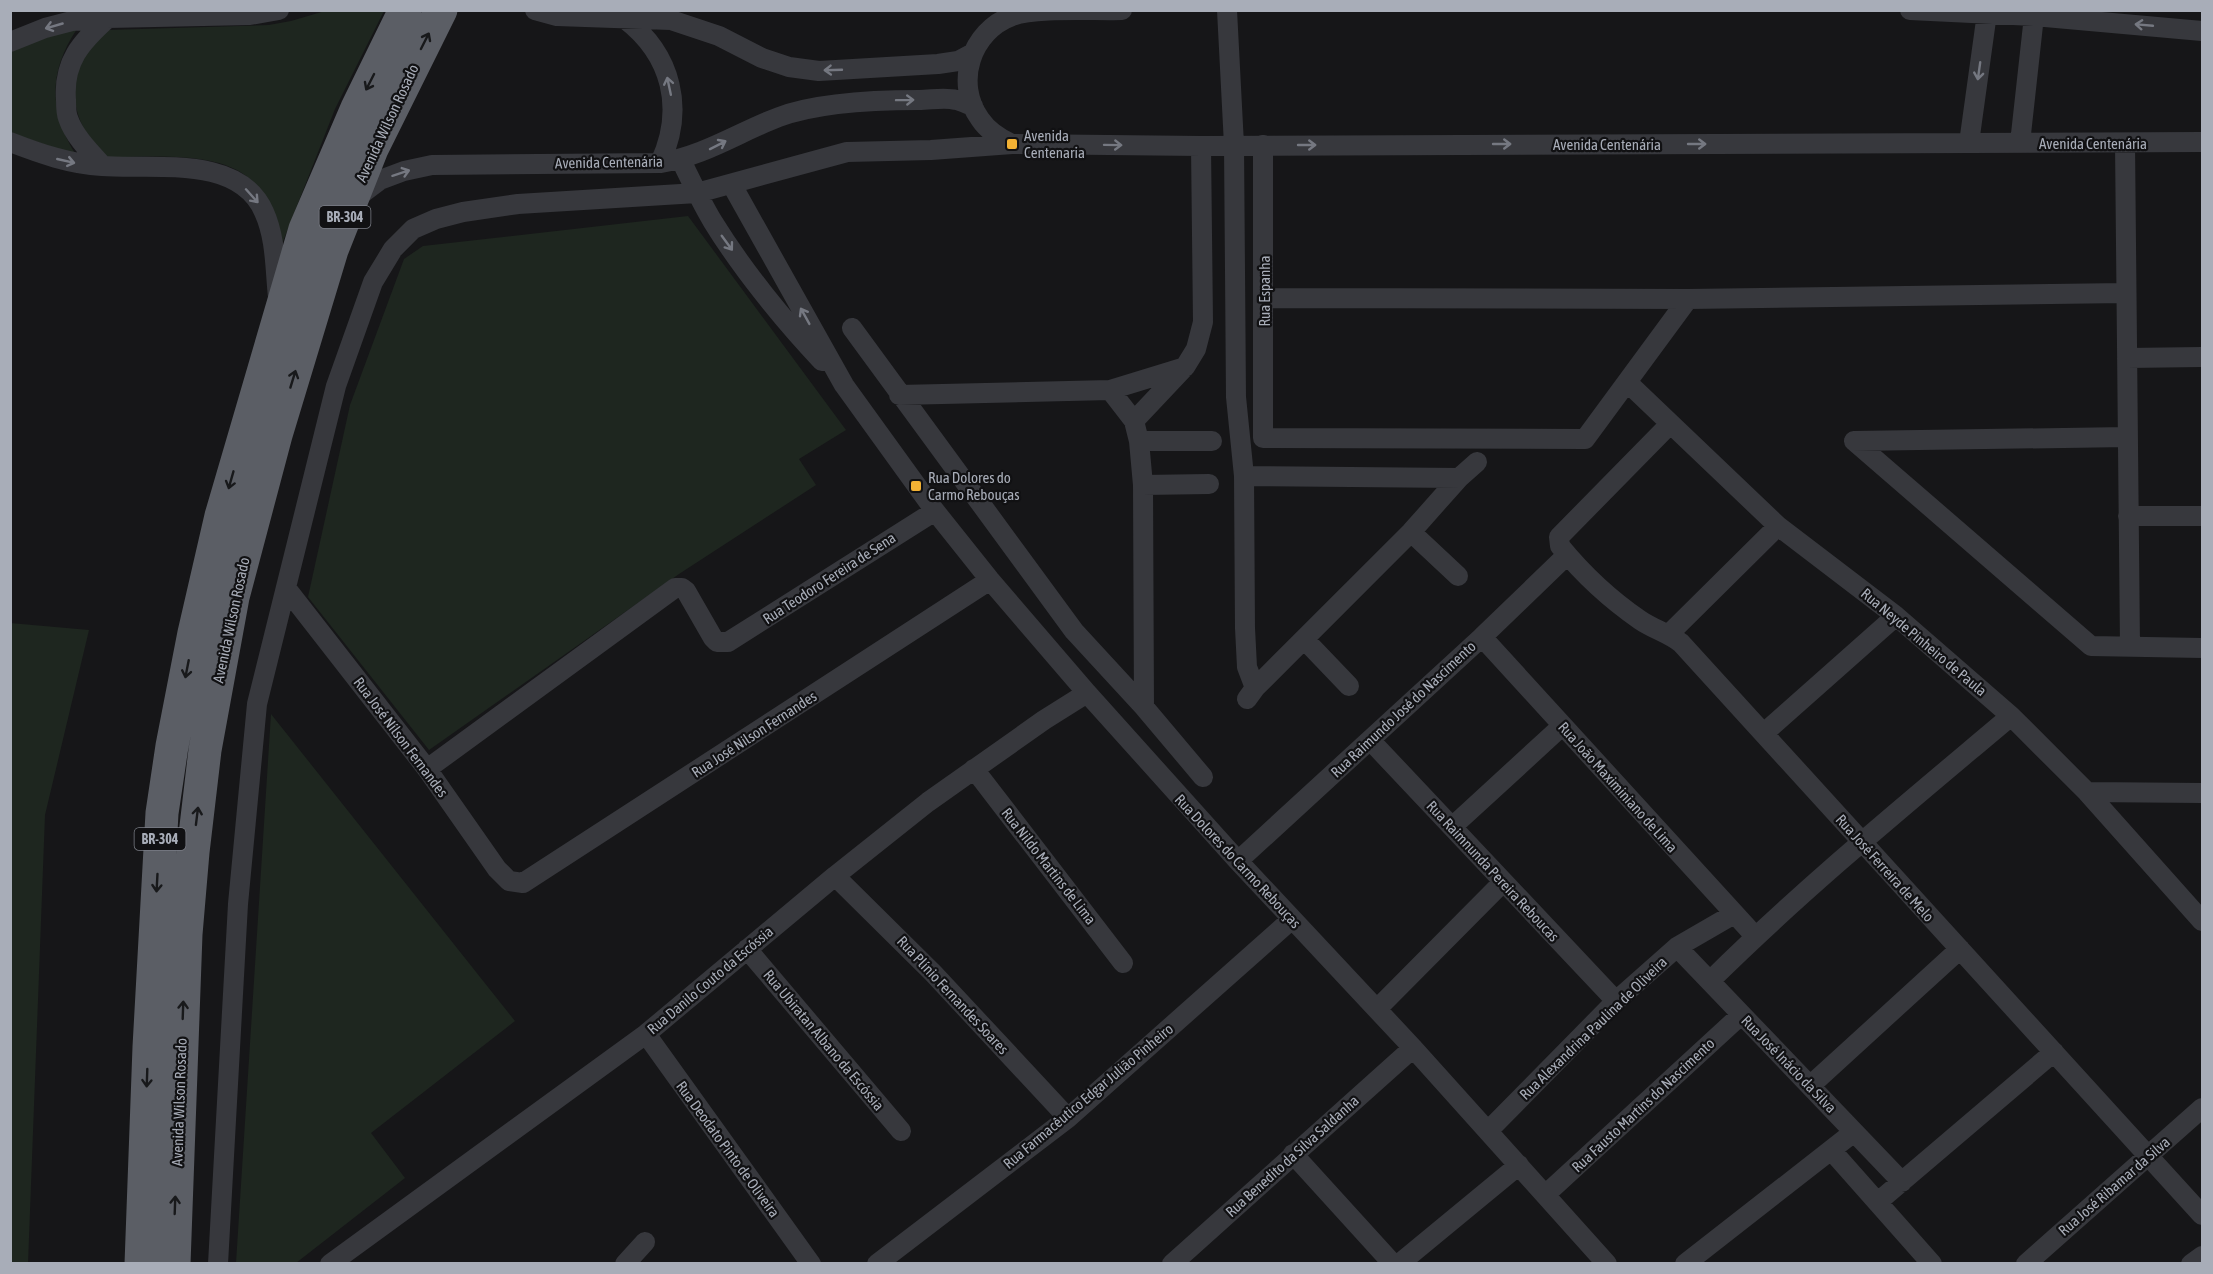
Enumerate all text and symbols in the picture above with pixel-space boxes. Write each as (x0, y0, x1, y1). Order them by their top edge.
one-way arrow (2135, 20, 2155, 31)
one-way arrow (45, 21, 64, 32)
one-way arrow (420, 33, 431, 51)
one-way arrow (1973, 60, 1984, 80)
street label: Avenida Wilson Rosado (352, 61, 422, 185)
one-way arrow (824, 65, 844, 76)
one-way arrow (364, 72, 375, 90)
one-way arrow (663, 77, 674, 96)
one-way arrow (895, 94, 915, 106)
place label: Avenida Centenaria (1024, 127, 1085, 161)
street label: Avenida Centenária (2039, 135, 2147, 152)
street label: Avenida Centenária (1553, 136, 1661, 153)
marker: Avenida Centenaria (1005, 137, 1019, 151)
one-way arrow (1492, 138, 1512, 150)
one-way arrow (1687, 138, 1707, 150)
one-way arrow (709, 139, 727, 150)
one-way arrow (1297, 139, 1317, 151)
one-way arrow (1102, 140, 1122, 151)
street label: Avenida Centenária (555, 153, 663, 171)
one-way arrow (56, 155, 75, 167)
one-way arrow (391, 166, 410, 177)
one-way arrow (245, 189, 259, 204)
road number: BR-304 (320, 206, 370, 228)
one-way arrow (721, 235, 733, 251)
street label: Rua Espanha (1256, 255, 1273, 327)
one-way arrow (799, 308, 811, 325)
one-way arrow (288, 370, 299, 389)
place label: Rua Dolores do Carmo Rebouças (928, 469, 1020, 503)
one-way arrow (225, 470, 236, 489)
marker: Rua Dolores do Carmo Rebouças (909, 479, 923, 493)
street label: Rua Teodoro Fereira de Sena (760, 529, 899, 627)
street label: Avenida Wilson Rosado (209, 556, 253, 684)
street label: Rua Neyde Pinheiro de Paula (1858, 585, 1990, 699)
street label: Rua Raimundo José do Nascimento (1327, 637, 1479, 781)
one-way arrow (181, 659, 192, 679)
street label: Rua José Nílson Fernandes (350, 674, 452, 800)
street label: Rua José Nilson Fernandes (688, 687, 820, 781)
street label: Rua João Maximiniano de Lima (1555, 718, 1681, 856)
street label: Rua Dolores do Carmo Rebouças (1172, 791, 1304, 931)
street label: Rua Raimnunda Pereira Reboucas (1423, 797, 1563, 945)
street label: Rua Nildo Martins de Lima (998, 804, 1100, 928)
one-way arrow (192, 806, 203, 826)
street label: Rua José Ferreira de Melo (1832, 811, 1938, 925)
road number: BR-304 (134, 828, 186, 850)
one-way arrow (151, 873, 162, 893)
street label: Rua Danilo Couto da Escóssia (644, 923, 776, 1037)
street label: Rua Plínio Fernandes Soares (894, 933, 1012, 1057)
street label: Rua Alexandrina Paulina de Oliveira (1516, 953, 1670, 1103)
street label: Rua Ubiratan Albano da Escóssia (760, 966, 888, 1114)
one-way arrow (177, 1001, 188, 1021)
street label: Rua José Inácio da Silva (1738, 1012, 1840, 1116)
street label: Rua Farmacêutico Edgar Julião Pinheiro (1000, 1020, 1176, 1172)
street label: Rua Fausto Martins do Nascimento (1568, 1035, 1718, 1175)
street label: Avenida Wilson Rosado (168, 1038, 190, 1166)
one-way arrow (142, 1067, 153, 1087)
street label: Rua Deodato Pinto de Oliveira (673, 1078, 783, 1220)
street label: Rua Benedito da Silva Saldanha (1222, 1092, 1362, 1220)
street label: Rua José Ribamar da Silva (2055, 1133, 2173, 1239)
one-way arrow (169, 1196, 181, 1216)

